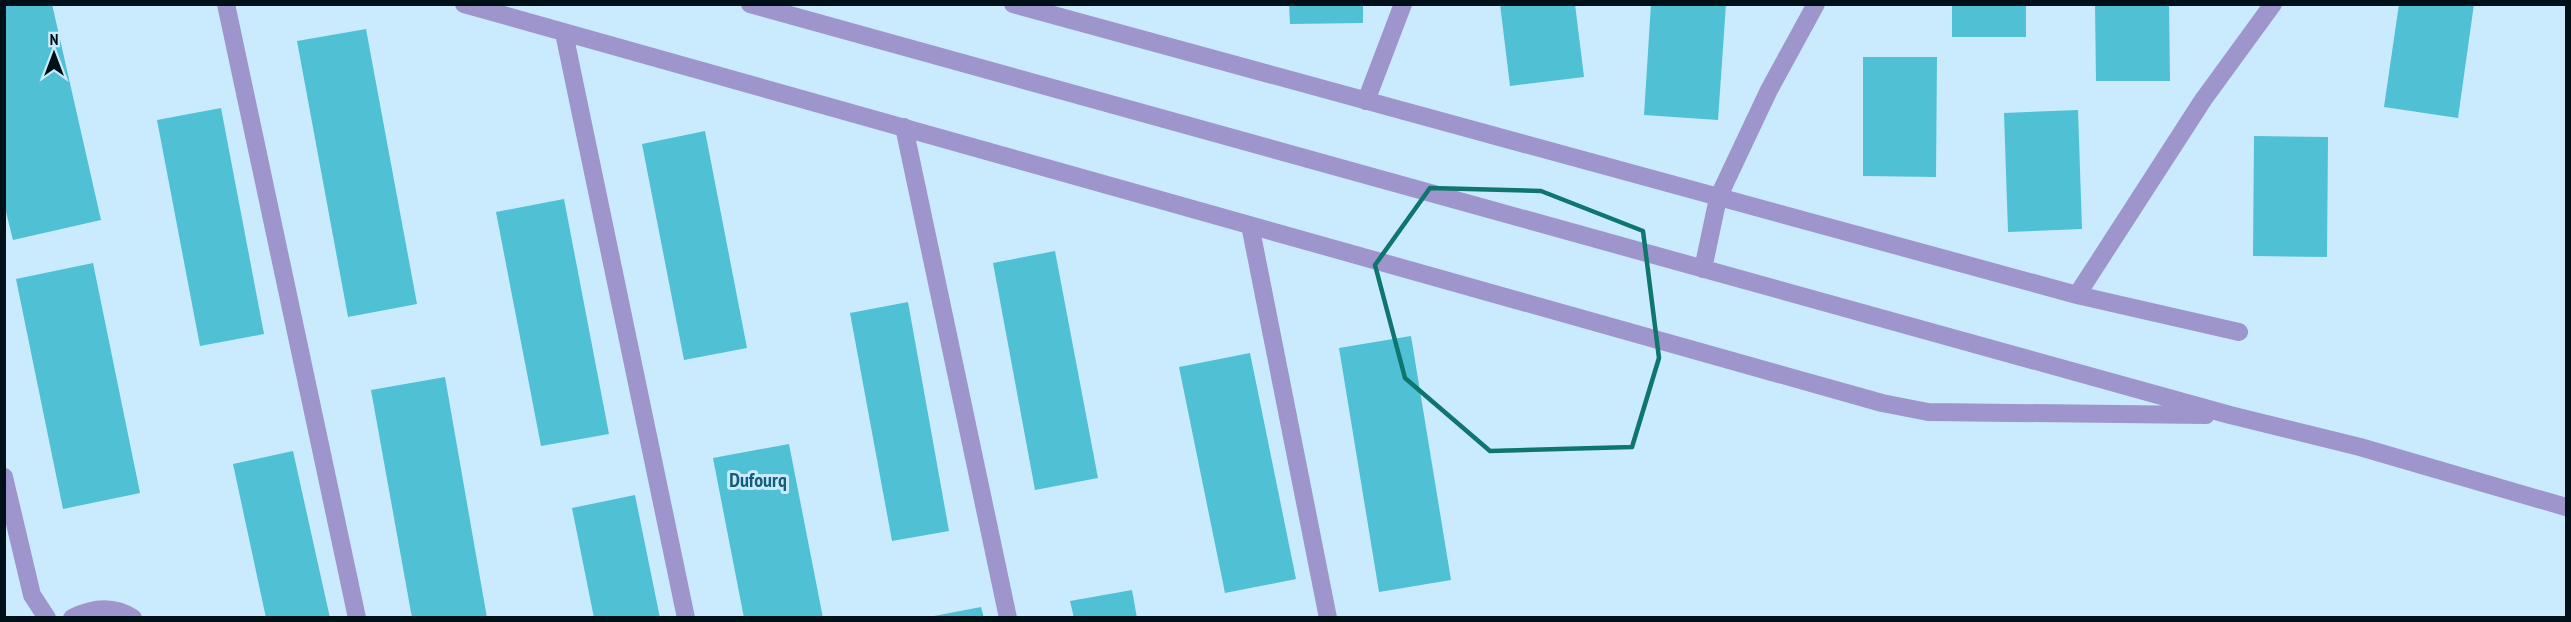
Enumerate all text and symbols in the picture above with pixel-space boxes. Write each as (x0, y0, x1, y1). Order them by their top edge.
north arrow (24, 24, 84, 84)
text: N (50, 29, 58, 49)
district label: Dufourq (729, 467, 787, 493)

